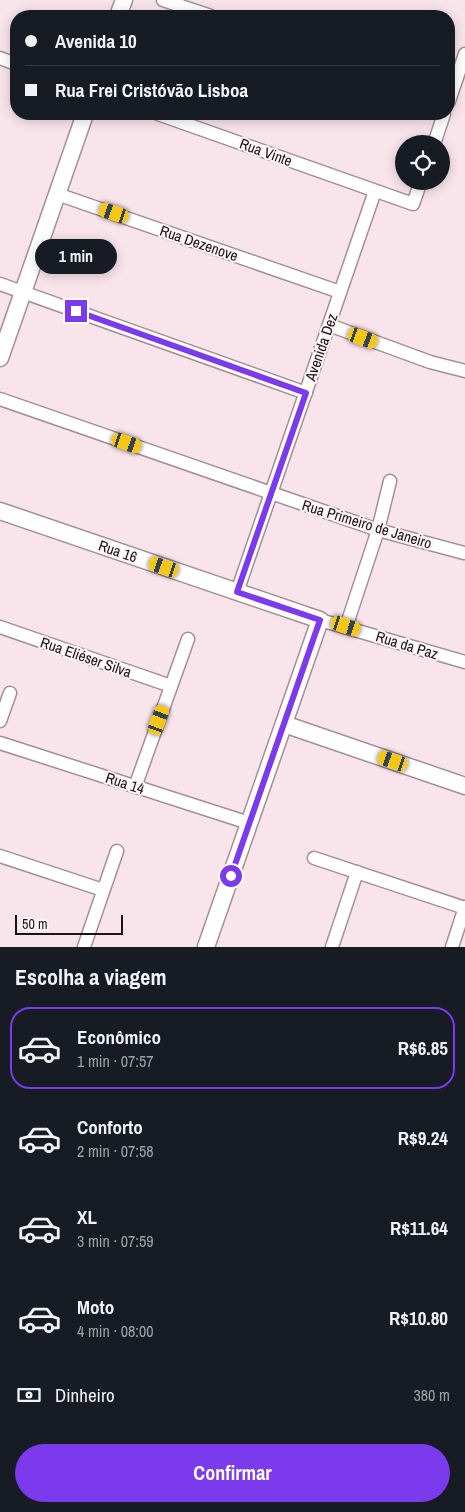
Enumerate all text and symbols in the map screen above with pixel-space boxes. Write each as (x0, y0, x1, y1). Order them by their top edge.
text: Avenida 10 (55, 28, 137, 54)
text: Rua Frei Cristóvão Lisboa (55, 77, 248, 103)
street label: Rua Vinte (237, 133, 295, 171)
map controls (395, 135, 450, 190)
button: locate (395, 135, 450, 190)
car (97, 201, 130, 225)
street label: Rua Dezenove (157, 220, 241, 266)
callout: 1 min (35, 238, 117, 274)
text: 1 min (59, 245, 93, 267)
route end (65, 300, 87, 322)
street label: Avenida Dez (299, 310, 342, 385)
car (346, 326, 379, 350)
car (110, 431, 143, 455)
street label: Rua Primeiro de Janeiro (300, 494, 435, 554)
street label: Rua 16 (96, 535, 140, 567)
car (147, 555, 180, 579)
car (329, 614, 362, 638)
street label: Rua da Paz (373, 626, 441, 664)
street label: Rua Eliéser Silva (38, 632, 134, 682)
car (146, 703, 171, 737)
car (376, 749, 409, 773)
street label: Rua 14 (103, 767, 147, 799)
route start (220, 865, 242, 887)
scale bar (15, 912, 122, 935)
text: 50 m (22, 915, 48, 933)
text: Escolha a viagem (15, 962, 166, 992)
text: Econômico (77, 1024, 161, 1050)
icon: car (17, 1026, 62, 1071)
text: R$6.85 (398, 1035, 448, 1061)
text: 1 min · 07:57 (77, 1050, 154, 1072)
text: Conforto (77, 1114, 143, 1140)
icon: car (17, 1116, 62, 1161)
text: R$9.24 (398, 1125, 448, 1151)
text: 2 min · 07:58 (77, 1140, 154, 1162)
text: XL (77, 1204, 97, 1230)
icon: car (17, 1206, 62, 1251)
text: R$11.64 (390, 1215, 448, 1241)
text: 3 min · 07:59 (77, 1230, 154, 1252)
text: Moto (77, 1294, 114, 1320)
icon: car (17, 1296, 62, 1341)
text: R$10.80 (389, 1305, 448, 1331)
text: 4 min · 08:00 (77, 1320, 154, 1342)
icon: cash (15, 1381, 43, 1409)
text: Dinheiro (55, 1382, 115, 1408)
text: 380 m (414, 1384, 450, 1406)
button: Confirmar (15, 1444, 450, 1502)

